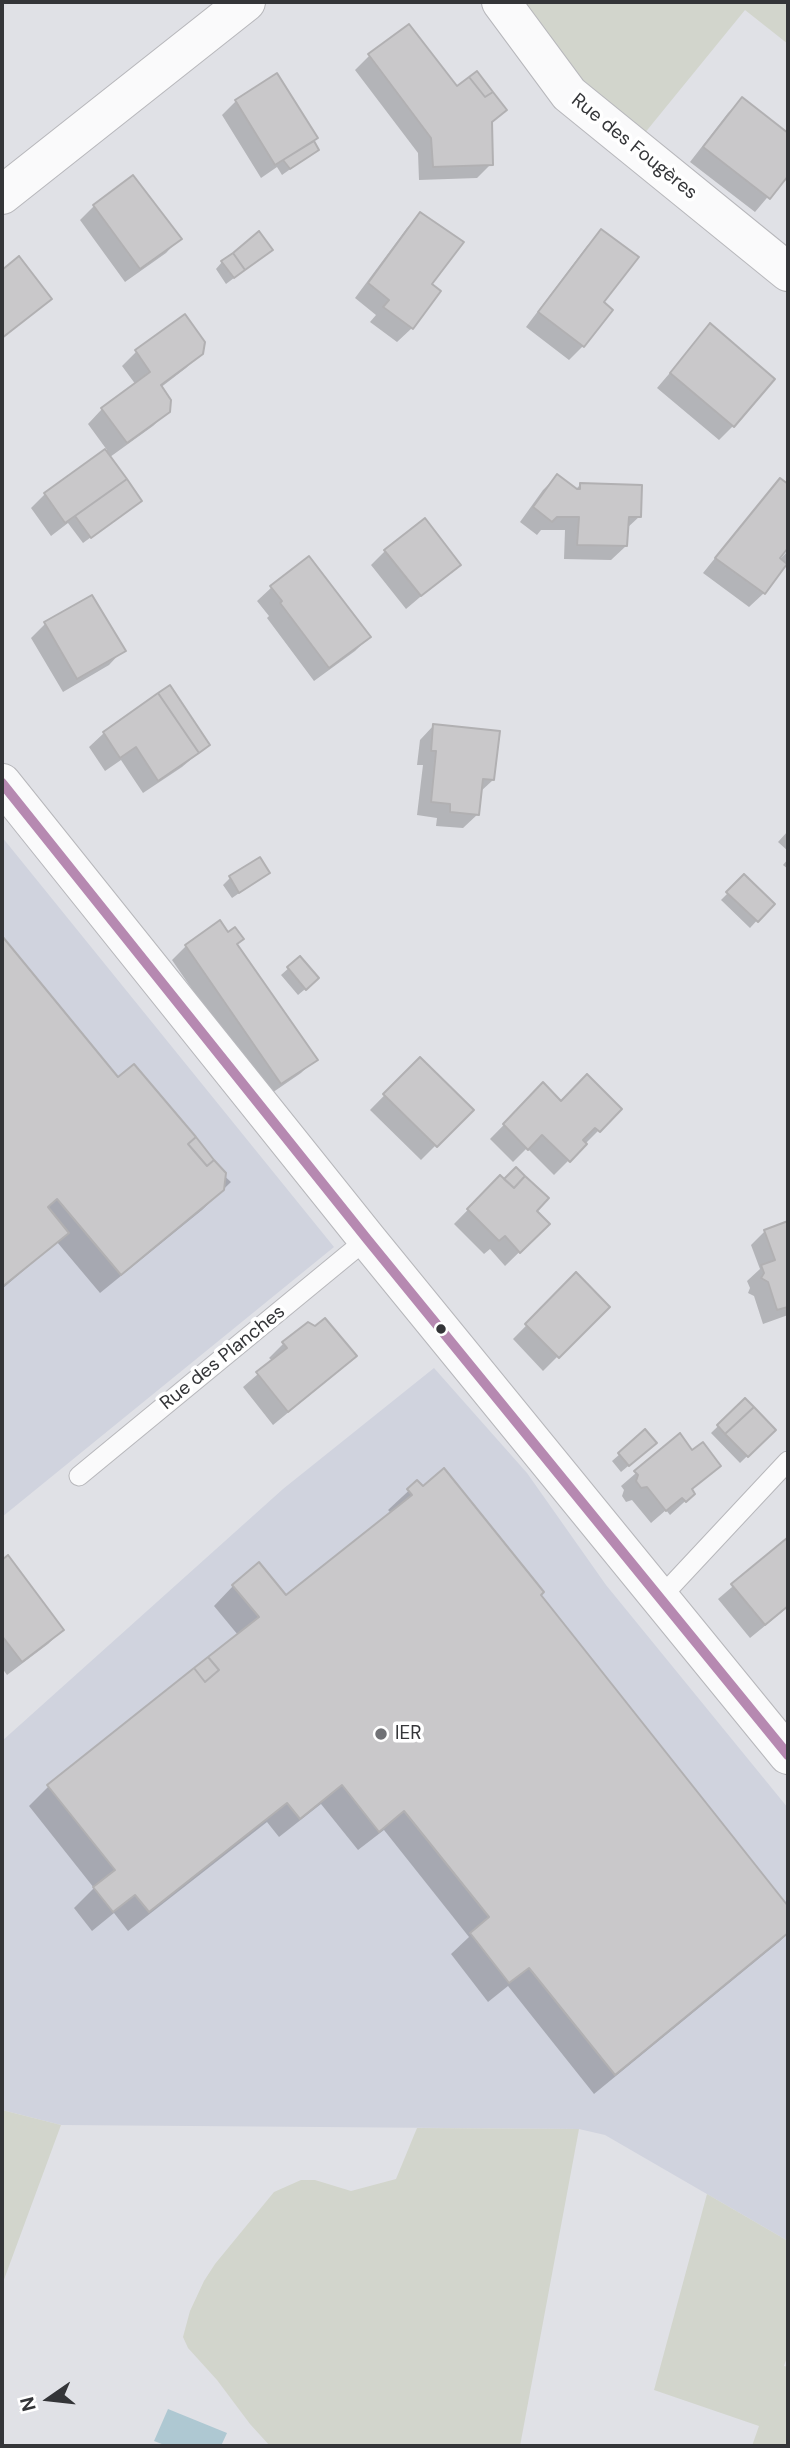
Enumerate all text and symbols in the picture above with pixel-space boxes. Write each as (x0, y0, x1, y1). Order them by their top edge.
street label: Rue des Fougères (567, 89, 701, 205)
street label: Rue des Planches (156, 1301, 290, 1415)
unlabelled marker (434, 1322, 448, 1336)
place label: IER (395, 1723, 421, 1745)
marker: IER (373, 1726, 389, 1742)
north arrow (14, 2364, 84, 2434)
text: N (14, 2394, 42, 2414)

